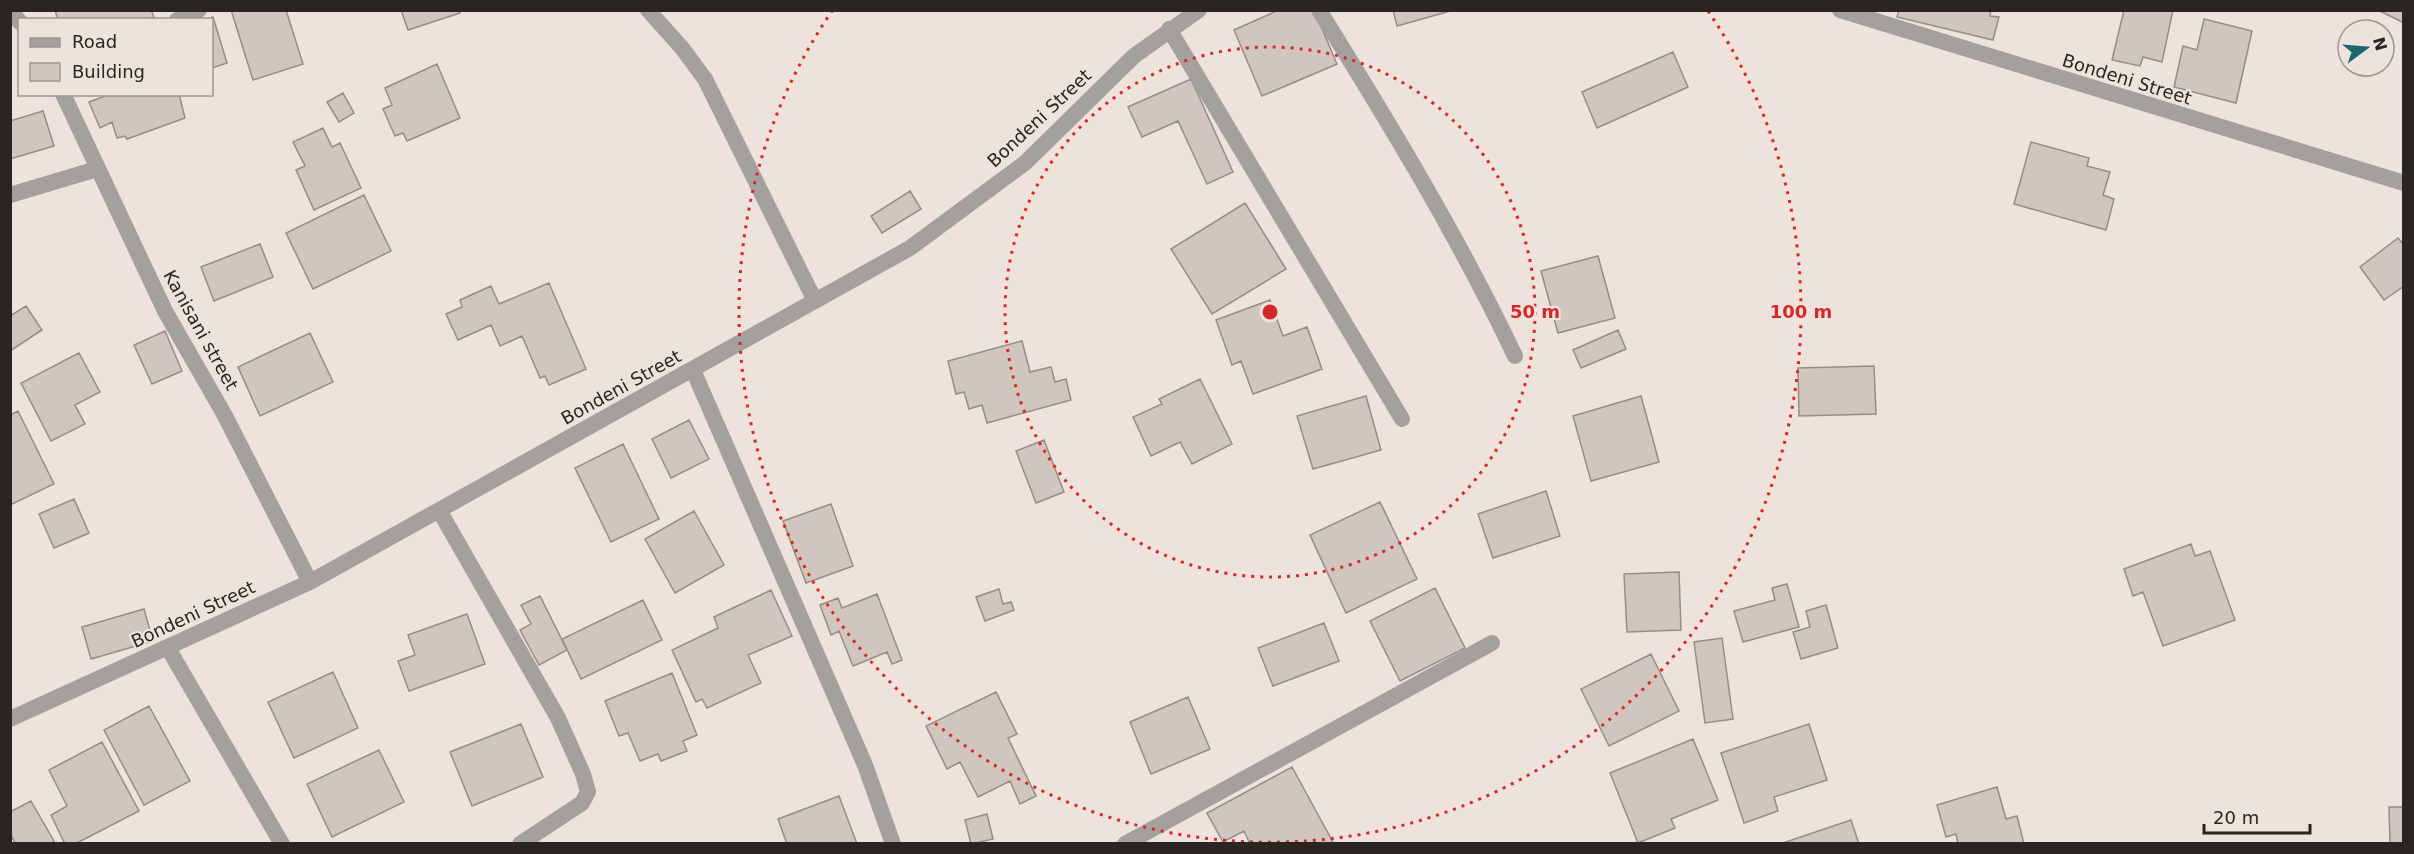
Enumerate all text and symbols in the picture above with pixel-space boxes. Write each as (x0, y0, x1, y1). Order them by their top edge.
legend (18, 18, 213, 96)
north arrow (2336, 18, 2396, 78)
text: Road (72, 31, 117, 52)
text: N (2369, 35, 2391, 53)
street label: Bondeni Street (2060, 49, 2194, 109)
text: Building (72, 61, 145, 82)
street label: Bondeni Street (983, 65, 1095, 171)
street label: Kanisani street (159, 266, 243, 394)
text: 50 m (1510, 301, 1560, 322)
text: 100 m (1770, 301, 1832, 322)
centre of rings (1260, 302, 1280, 322)
street label: Bondeni Street (557, 345, 685, 429)
street label: Bondeni Street (128, 576, 258, 652)
scale bar (2204, 797, 2310, 835)
text: 20 m (2213, 807, 2259, 828)

